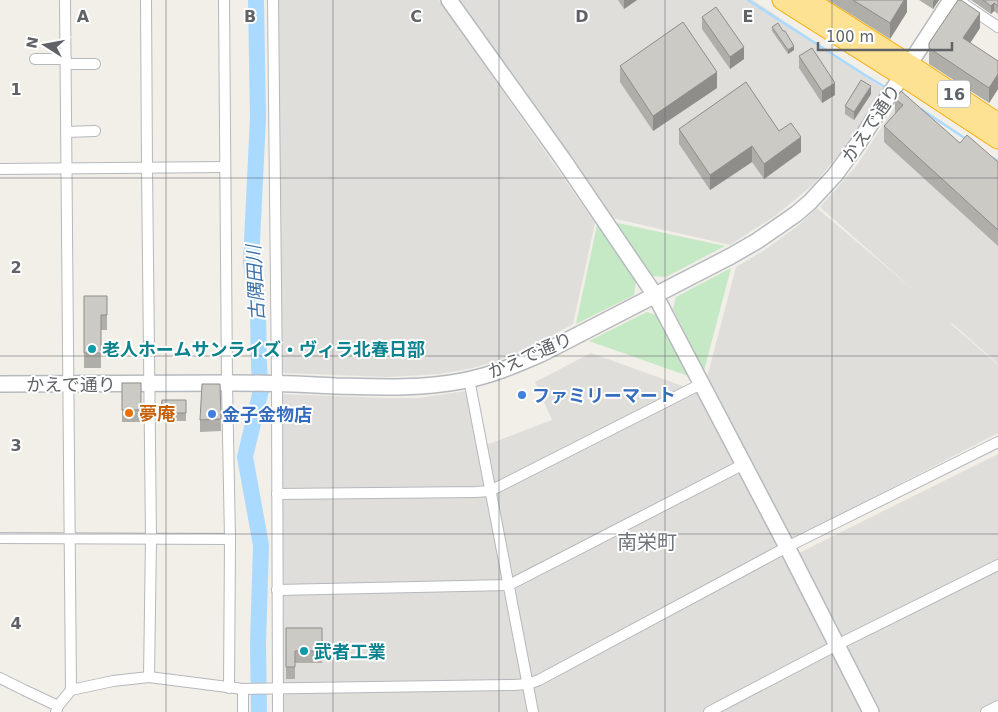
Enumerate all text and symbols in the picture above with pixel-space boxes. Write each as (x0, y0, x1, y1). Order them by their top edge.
text: A (77, 7, 90, 26)
text: B (244, 7, 256, 26)
text: C (410, 7, 422, 26)
text: D (575, 7, 589, 26)
text: E (743, 7, 753, 26)
north arrow (20, 20, 70, 70)
scale bar (818, 20, 952, 52)
text: 100 m (826, 28, 874, 46)
text: N (23, 35, 41, 50)
text: 1 (10, 80, 22, 99)
street label: かえで通り (837, 80, 905, 166)
road number: 16 (938, 80, 970, 108)
water label: 古隅田川 (242, 242, 268, 322)
text: 2 (10, 258, 22, 277)
street label: かえで通り (485, 328, 575, 382)
place label: 老人ホームサンライズ・ヴィラ北春日部 (102, 339, 425, 360)
marker: 老人ホームサンライズ・ヴィラ北春日部 (86, 343, 98, 355)
street label: かえで通り (26, 374, 116, 395)
place label: ファミリーマート (532, 385, 676, 406)
marker: ファミリーマート (516, 389, 528, 401)
place label: 夢庵 (139, 403, 175, 424)
place label: 金子金物店 (222, 404, 312, 425)
marker: 夢庵 (123, 407, 135, 419)
marker: 金子金物店 (206, 408, 218, 420)
text: 3 (10, 436, 22, 455)
district label: 南栄町 (617, 530, 677, 554)
text: 4 (10, 614, 22, 633)
place label: 武者工業 (314, 641, 386, 662)
marker: 武者工業 (298, 645, 310, 657)

